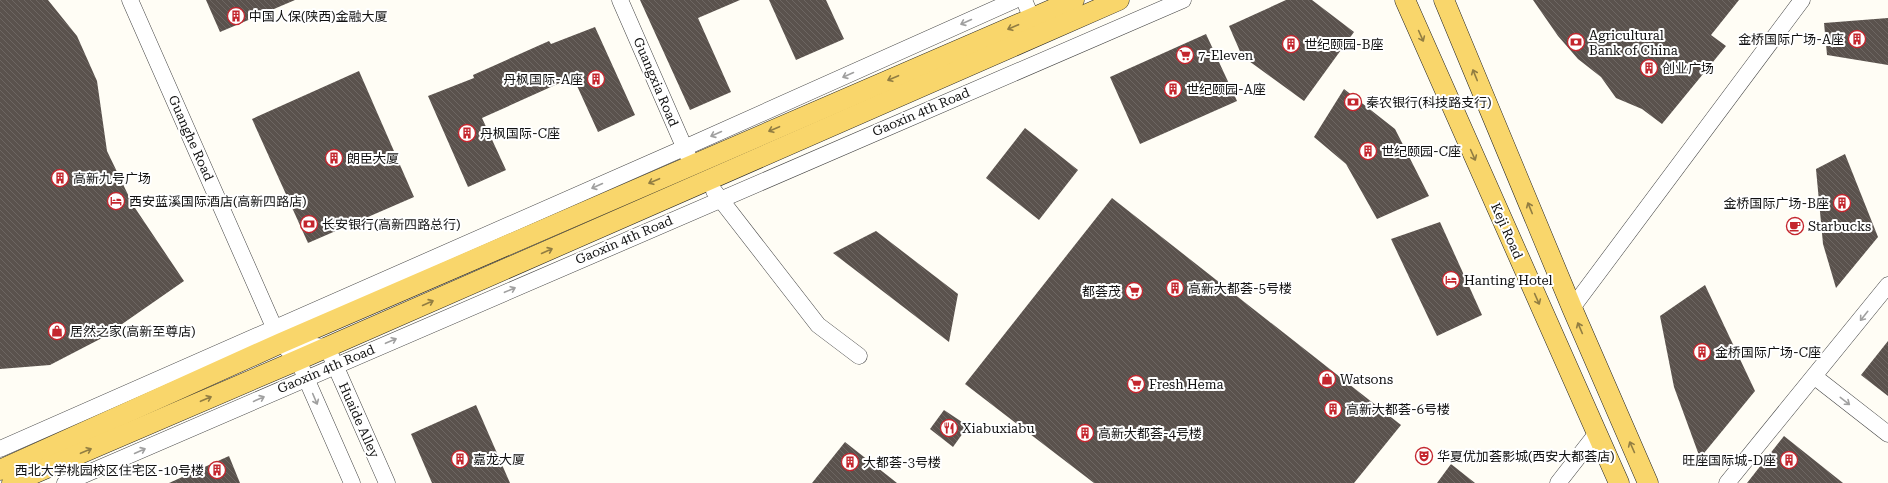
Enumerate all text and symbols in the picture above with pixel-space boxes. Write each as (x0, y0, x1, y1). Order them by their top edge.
building icon: 中国人保(陕西)金融大厦 (226, 6, 246, 26)
place label: 中国人保(陕西)金融大厦 (249, 9, 388, 24)
one-way arrow (961, 19, 973, 26)
one-way arrow (1007, 23, 1019, 31)
place label: Agricultural Bank of China (1589, 28, 1678, 58)
one-way arrow (1418, 29, 1425, 41)
building icon: 金桥国际广场-A座 (1847, 29, 1867, 49)
bank icon: Agricultural Bank of China (1566, 32, 1586, 52)
place label: 金桥国际广场-A座 (1738, 32, 1844, 47)
building icon: 世纪颐园-B座 (1281, 34, 1301, 54)
street label: Guangxia Road (630, 35, 682, 130)
place label: 世纪颐园-B座 (1304, 37, 1383, 52)
supermarket icon: 7-Eleven (1175, 45, 1195, 65)
place label: 7-Eleven (1198, 48, 1254, 63)
building icon: 创业广场 (1639, 58, 1659, 78)
place label: 创业广场 (1662, 61, 1714, 76)
building icon: 丹枫国际-A座 (586, 69, 606, 89)
one-way arrow (1471, 70, 1479, 82)
place label: 丹枫国际-A座 (503, 72, 583, 87)
one-way arrow (842, 72, 854, 79)
one-way arrow (888, 75, 900, 82)
building icon: 世纪颐园-A座 (1163, 79, 1183, 99)
place label: 世纪颐园-A座 (1186, 82, 1266, 97)
street label: Gaoxin 4th Road (870, 85, 972, 139)
bank icon: 秦农银行(科技路支行) (1343, 92, 1363, 112)
street label: Guanghe Road (165, 93, 217, 184)
place label: 秦农银行(科技路支行) (1366, 95, 1492, 110)
building icon: 丹枫国际-C座 (457, 123, 477, 143)
place label: 丹枫国际-C座 (480, 126, 560, 141)
one-way arrow (768, 126, 780, 134)
one-way arrow (711, 131, 723, 138)
building icon: 世纪颐园-C座 (1358, 141, 1378, 161)
place label: 世纪颐园-C座 (1381, 144, 1461, 159)
building icon: 朗臣大厦 (324, 148, 344, 168)
one-way arrow (1470, 148, 1478, 160)
place label: 朗臣大厦 (347, 151, 399, 166)
building icon: 高新九号广场 (50, 168, 70, 188)
place label: 高新九号广场 (73, 171, 151, 186)
one-way arrow (649, 177, 661, 185)
one-way arrow (592, 183, 604, 190)
hotel icon: 西安蓝溪国际酒店(高新四路店) (106, 191, 126, 211)
building icon: 金桥国际广场-B座 (1832, 193, 1852, 213)
place label: 西安蓝溪国际酒店(高新四路店) (129, 194, 307, 209)
place label: 金桥国际广场-B座 (1724, 196, 1829, 211)
street label: Keji Road (1488, 201, 1526, 262)
one-way arrow (1526, 203, 1534, 215)
street label: Gaoxin 4th Road (573, 213, 675, 267)
bank icon: 长安银行(高新四路总行) (299, 214, 319, 234)
cafe icon: Starbucks (1785, 216, 1805, 236)
place label: 长安银行(高新四路总行) (322, 217, 461, 232)
place label: Starbucks (1808, 219, 1871, 234)
one-way arrow (540, 247, 552, 254)
hotel icon: Hanting Hotel (1441, 270, 1461, 290)
place label: Hanting Hotel (1464, 273, 1553, 288)
building icon: 高新大都荟-5号楼 (1165, 278, 1185, 298)
supermarket icon: 都荟茂 (1124, 281, 1144, 301)
place label: 高新大都荟-5号楼 (1188, 281, 1292, 296)
place label: 都荟茂 (1082, 284, 1121, 299)
one-way arrow (504, 285, 516, 293)
one-way arrow (1534, 293, 1541, 305)
one-way arrow (421, 299, 433, 306)
one-way arrow (1859, 310, 1868, 321)
shop icon: 居然之家(高新至尊店) (47, 321, 67, 341)
one-way arrow (1576, 323, 1584, 335)
place label: 居然之家(高新至尊店) (70, 324, 196, 339)
one-way arrow (384, 337, 396, 344)
street label: Gaoxin 4th Road (275, 342, 377, 396)
building icon: 金桥国际广场-C座 (1692, 342, 1712, 362)
place label: 金桥国际广场-C座 (1715, 345, 1821, 360)
shop icon: Watsons (1317, 369, 1337, 389)
place label: Watsons (1340, 372, 1393, 387)
supermarket icon: Fresh Hema (1126, 374, 1146, 394)
place label: Fresh Hema (1149, 377, 1224, 392)
street label: Huaide Alley (336, 380, 382, 460)
one-way arrow (312, 392, 320, 404)
one-way arrow (252, 394, 264, 402)
one-way arrow (199, 395, 211, 403)
one-way arrow (1840, 397, 1851, 405)
building icon: 高新大都荟-6号楼 (1323, 399, 1343, 419)
place label: 高新大都荟-6号楼 (1346, 402, 1450, 417)
restaurant icon: Xiabuxiabu (939, 418, 959, 438)
place label: Xiabuxiabu (962, 421, 1035, 436)
building icon: 高新大都荟-4号楼 (1075, 423, 1095, 443)
place label: 高新大都荟-4号楼 (1098, 426, 1202, 441)
one-way arrow (1628, 442, 1635, 454)
one-way arrow (133, 446, 145, 454)
theatre icon: 华夏优加荟影城(西安大都荟店) (1414, 446, 1434, 466)
one-way arrow (80, 447, 92, 454)
building icon: 嘉龙大厦 (450, 449, 470, 469)
place label: 华夏优加荟影城(西安大都荟店) (1437, 449, 1615, 464)
building icon: 旺座国际城-D座 (1779, 450, 1799, 470)
place label: 嘉龙大厦 (473, 452, 525, 467)
building icon: 大都荟-3号楼 (840, 452, 860, 472)
place label: 旺座国际城-D座 (1682, 453, 1776, 468)
place label: 大都荟-3号楼 (863, 455, 941, 470)
building icon: 西北大学桃园校区住宅区-10号楼 (207, 460, 227, 480)
place label: 西北大学桃园校区住宅区-10号楼 (15, 463, 204, 478)

